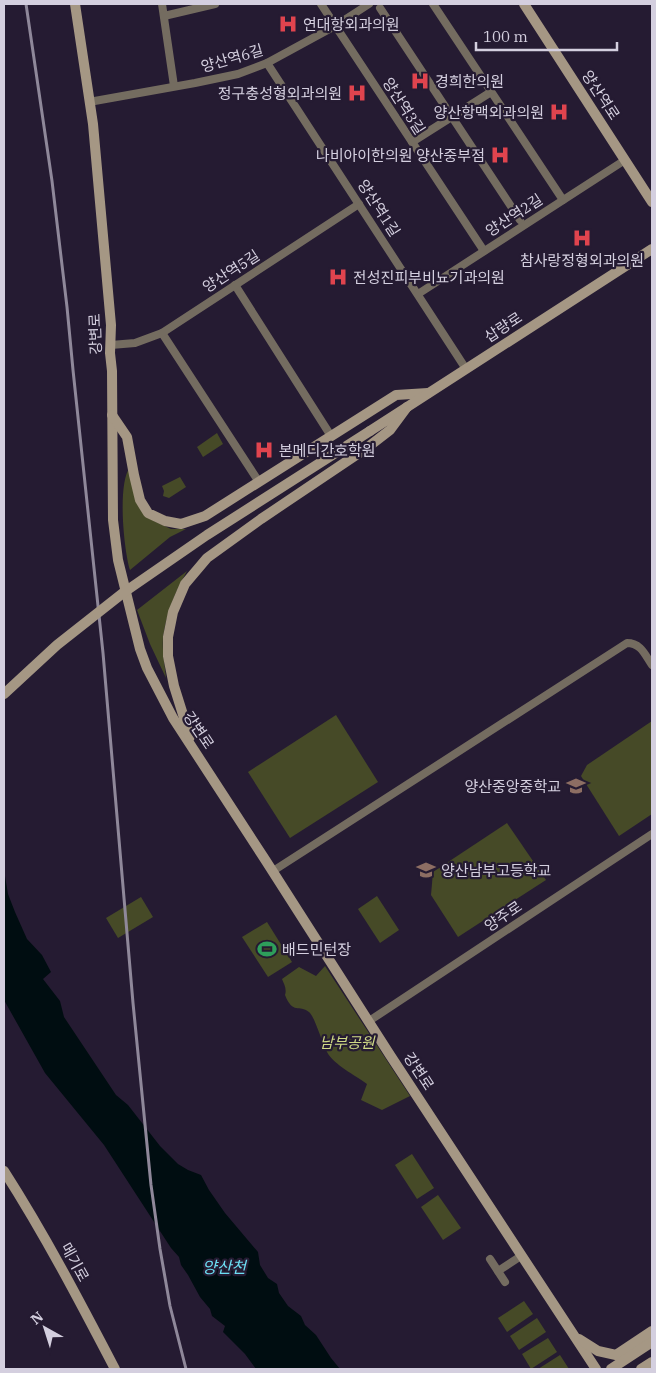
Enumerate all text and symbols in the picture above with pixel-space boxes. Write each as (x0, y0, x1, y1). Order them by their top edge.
hospital icon: 연대항외과의원 (277, 13, 299, 35)
place label: 연대항외과의원 (303, 15, 400, 34)
scale bar (476, 20, 617, 52)
text: 100 m (483, 27, 528, 46)
street label: 양산역6길 (199, 40, 265, 76)
street label: 양산역로 (578, 67, 624, 123)
hospital icon: 경희한의원 (409, 70, 431, 92)
place label: 경희한의원 (435, 72, 504, 91)
street label: 양산역3길 (379, 74, 429, 138)
hospital icon: 정구충성형외과의원 (346, 82, 368, 104)
place label: 정구충성형외과의원 (218, 84, 342, 103)
hospital icon: 양산항맥외과의원 (548, 101, 570, 123)
place label: 양산항맥외과의원 (434, 103, 544, 122)
hospital icon: 나비아이한의원 양산중부점 (489, 144, 511, 166)
place label: 나비아이한의원 양산중부점 (316, 146, 485, 165)
street label: 양산역1길 (354, 176, 404, 240)
street label: 양산역2길 (482, 190, 546, 240)
hospital icon: 참사랑정형외과의원 (571, 227, 593, 249)
street label: 양산역5길 (199, 246, 263, 296)
place label: 참사랑정형외과의원 (520, 251, 644, 270)
hospital icon: 전성진피부비뇨기과의원 (327, 266, 349, 288)
place label: 전성진피부비뇨기과의원 (353, 268, 505, 287)
street label: 삽량로 (480, 308, 526, 346)
street label: 강변로 (85, 313, 105, 355)
hospital icon: 본메디간호학원 (253, 439, 275, 461)
place label: 본메디간호학원 (279, 441, 376, 460)
street label: 강변로 (180, 708, 218, 752)
school or university icon: 양산중앙중학교 (565, 775, 587, 797)
place label: 양산중앙중학교 (464, 777, 561, 796)
school or university icon: 양산남부고등학교 (415, 859, 437, 881)
place label: 양산남부고등학교 (441, 861, 551, 880)
street label: 양주로 (481, 897, 525, 935)
sports icon: 배드민턴장 (256, 938, 278, 960)
place label: 배드민턴장 (282, 940, 351, 959)
park label: 남부공원 (319, 1033, 376, 1052)
street label: 강변로 (400, 1048, 438, 1094)
street label: 메기로 (57, 1239, 93, 1285)
water label: 양산천 (202, 1257, 248, 1277)
north arrow (20, 1303, 70, 1353)
text: N (27, 1307, 47, 1328)

